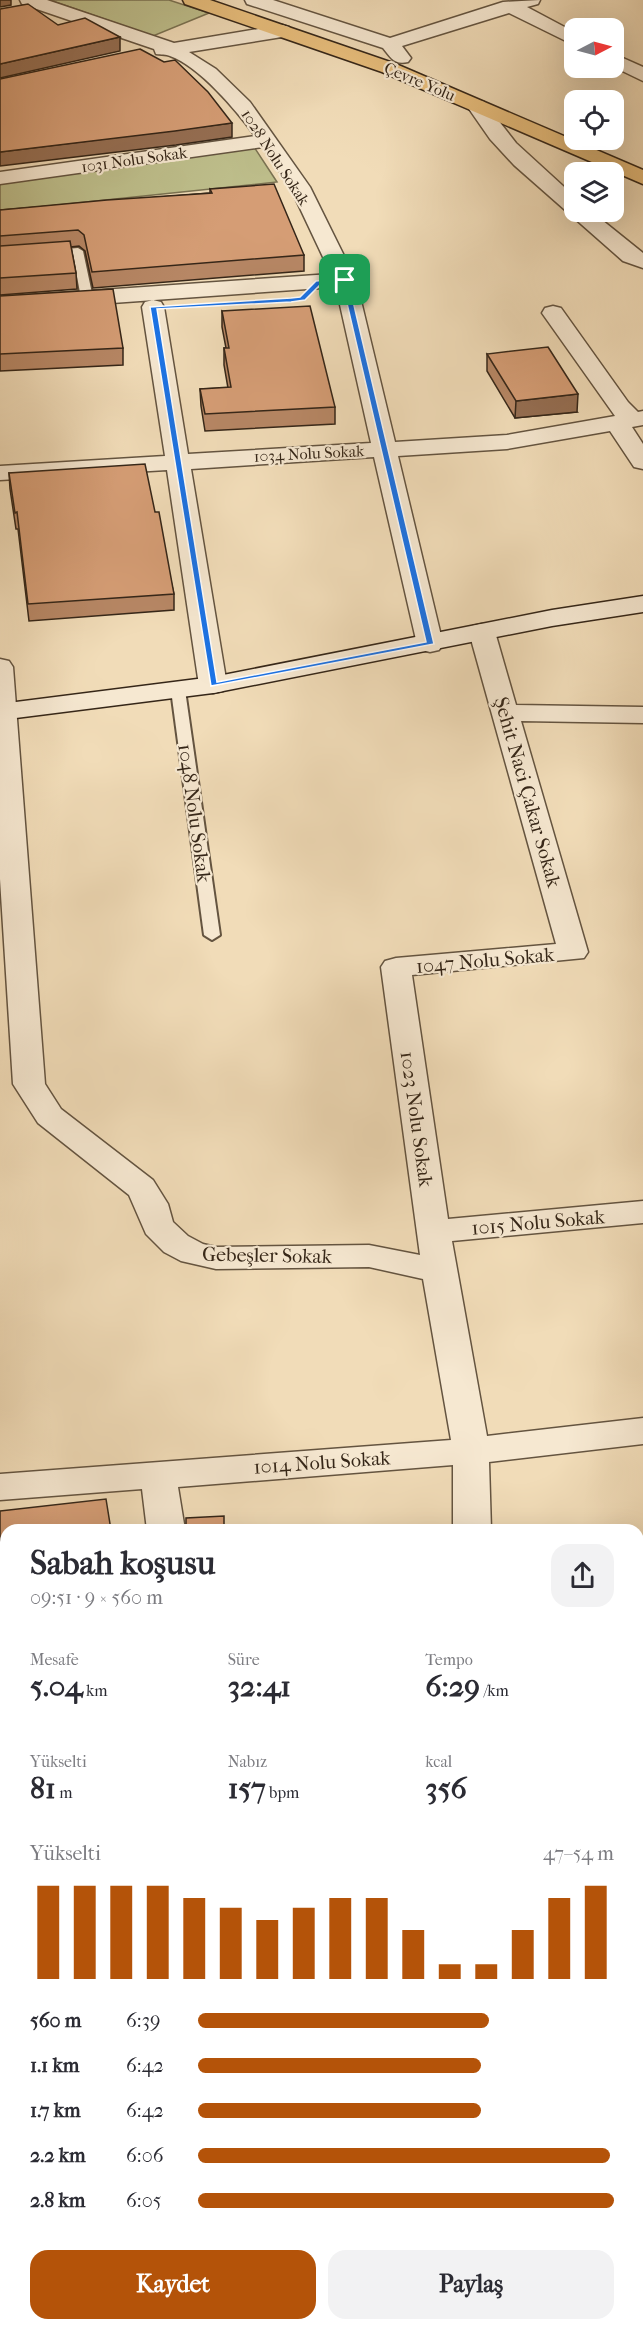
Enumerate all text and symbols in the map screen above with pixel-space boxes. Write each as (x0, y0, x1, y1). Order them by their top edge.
north arrow (564, 18, 624, 78)
map controls (564, 18, 624, 222)
street label: Çevre Yolu (381, 58, 458, 106)
button: locate (564, 90, 624, 150)
street label: 1028 Nolu Sokak (237, 106, 314, 210)
street label: 1031 Nolu Sokak (80, 143, 189, 176)
button: layers (564, 162, 624, 222)
pin (319, 254, 370, 305)
icon: arrive (328, 263, 361, 296)
street label: 1034 Nolu Sokak (253, 441, 366, 466)
street label: Şehit Naci Çakar Sokak (488, 694, 566, 891)
street label: 1048 Nolu Sokak (173, 742, 216, 885)
street label: 1047 Nolu Sokak (415, 943, 556, 978)
street label: 1023 Nolu Sokak (396, 1050, 438, 1189)
street label: 1015 Nolu Sokak (470, 1205, 606, 1240)
street label: Gebeşler Sokak (202, 1243, 333, 1268)
street label: 1014 Nolu Sokak (253, 1446, 392, 1479)
text: Sabah koşusu (30, 1544, 215, 1583)
button: share (551, 1544, 614, 1607)
text: 09:51 · 9 × 560 m (30, 1586, 163, 1609)
text: Mesafe (30, 1650, 79, 1669)
text: Süre (228, 1650, 260, 1669)
text: Tempo (425, 1650, 473, 1669)
text: 5.04 (30, 1669, 83, 1704)
text: 32:41 (228, 1669, 291, 1704)
text: 6:29 (425, 1669, 480, 1704)
text: km (83, 1681, 108, 1700)
text: /km (480, 1681, 509, 1700)
text: Yükselti (30, 1752, 87, 1771)
text: Nabız (228, 1752, 267, 1771)
text: kcal (425, 1752, 452, 1771)
text: 81 (30, 1771, 56, 1806)
text: 157 (228, 1771, 266, 1806)
text: 356 (425, 1771, 467, 1806)
text: m (56, 1783, 73, 1802)
text: bpm (266, 1783, 299, 1802)
text: Yükselti (30, 1842, 101, 1865)
text: 47–54 m (543, 1842, 614, 1865)
text: 560 m (30, 2009, 81, 2032)
text: 6:39 (126, 2009, 160, 2032)
text: 1.1 km (30, 2054, 79, 2077)
text: 6:42 (126, 2054, 164, 2077)
text: 1.7 km (30, 2099, 81, 2122)
text: 6:42 (126, 2099, 164, 2122)
text: 2.2 km (30, 2144, 86, 2167)
text: 6:06 (126, 2144, 164, 2167)
text: 2.8 km (30, 2189, 85, 2212)
text: 6:05 (126, 2189, 161, 2212)
button: Kaydet (30, 2250, 316, 2319)
button: Paylaş (328, 2250, 614, 2319)

